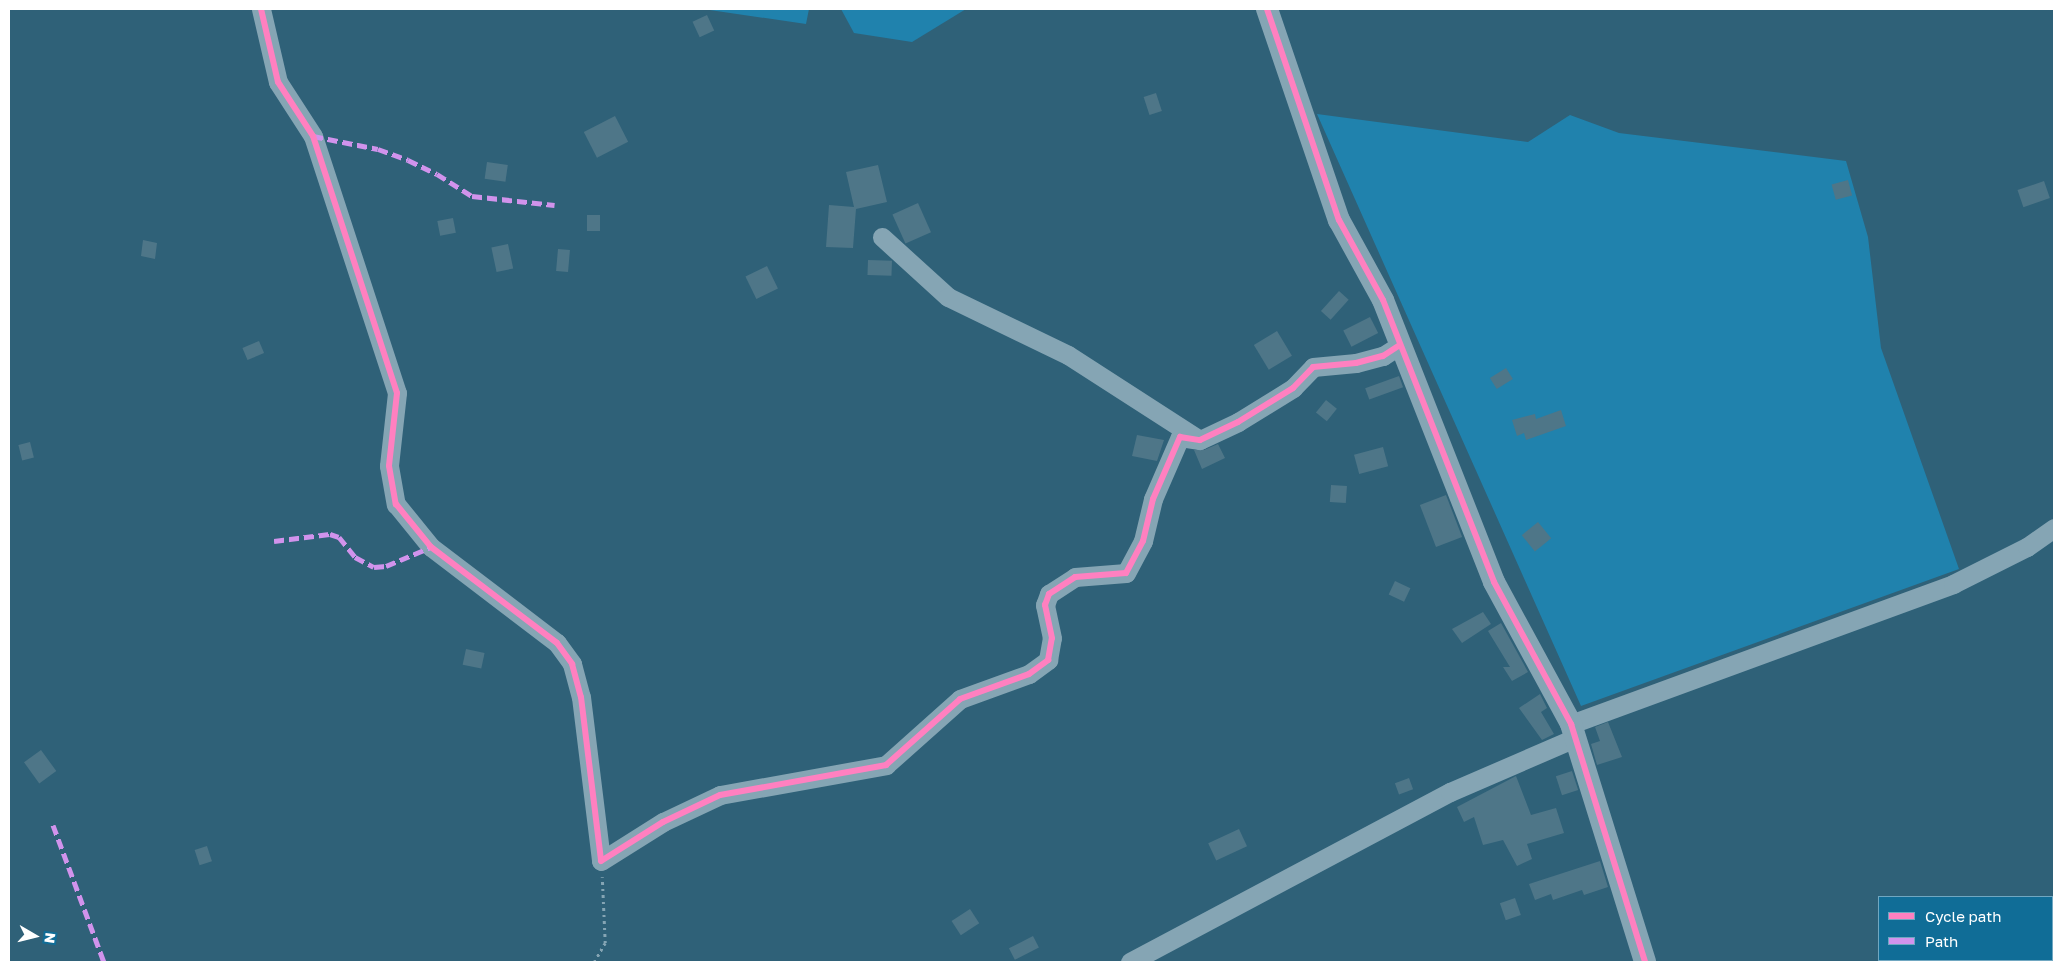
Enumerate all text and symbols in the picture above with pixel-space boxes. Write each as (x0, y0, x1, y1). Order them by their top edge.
legend (1878, 896, 2053, 961)
text: Cycle path (1925, 907, 2001, 925)
north arrow (10, 911, 60, 961)
text: N (41, 932, 60, 945)
text: Path (1925, 932, 1958, 950)

